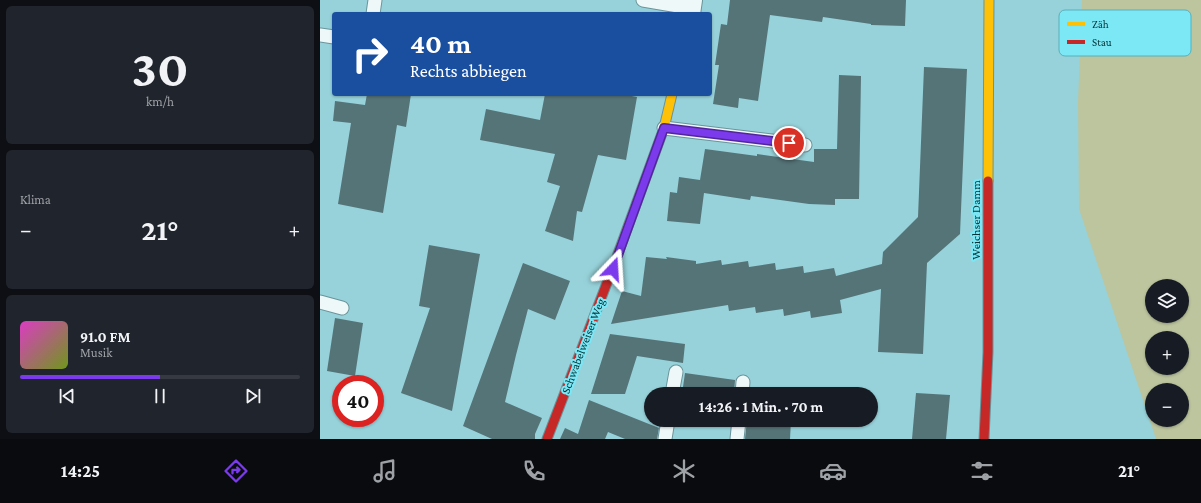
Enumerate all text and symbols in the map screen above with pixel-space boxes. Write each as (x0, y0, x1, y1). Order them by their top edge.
legend (1059, 10, 1191, 56)
text: Zäh (1092, 18, 1109, 30)
icon: right (344, 28, 396, 80)
text: 40 m (410, 28, 471, 59)
text: Stau (1092, 36, 1112, 48)
text: 30 (132, 39, 188, 97)
text: Rechts abbiegen (410, 61, 527, 81)
text: km/h (146, 94, 174, 109)
pin (772, 126, 806, 160)
icon: arrive (778, 132, 800, 154)
street label: Weichser Damm (969, 180, 983, 260)
text: Klima (20, 192, 51, 207)
text: 21° (141, 213, 179, 246)
text: − (20, 217, 32, 242)
text: + (288, 217, 300, 242)
position arrow (592, 248, 634, 290)
map controls (1145, 279, 1189, 427)
button: layers (1145, 279, 1189, 323)
street label: Schwabelweiser Weg (558, 296, 608, 396)
text: 91.0 FM (80, 329, 131, 345)
button: + (1145, 331, 1189, 375)
text: Musik (80, 345, 112, 360)
speed limit sign: 40 (332, 375, 384, 427)
button: − (1145, 383, 1189, 427)
icon: previous (56, 385, 78, 407)
icon: pause (149, 385, 171, 407)
icon: next (242, 385, 264, 407)
text: 14:26 · 1 Min. · 70 m (699, 399, 823, 415)
icon: directions (222, 457, 250, 485)
icon: music (371, 457, 399, 485)
icon: phone (520, 457, 548, 485)
icon: climate (670, 457, 698, 485)
icon: car (819, 457, 847, 485)
icon: filters (968, 457, 996, 485)
text: 14:25 (61, 461, 100, 481)
text: 21° (1118, 461, 1140, 481)

